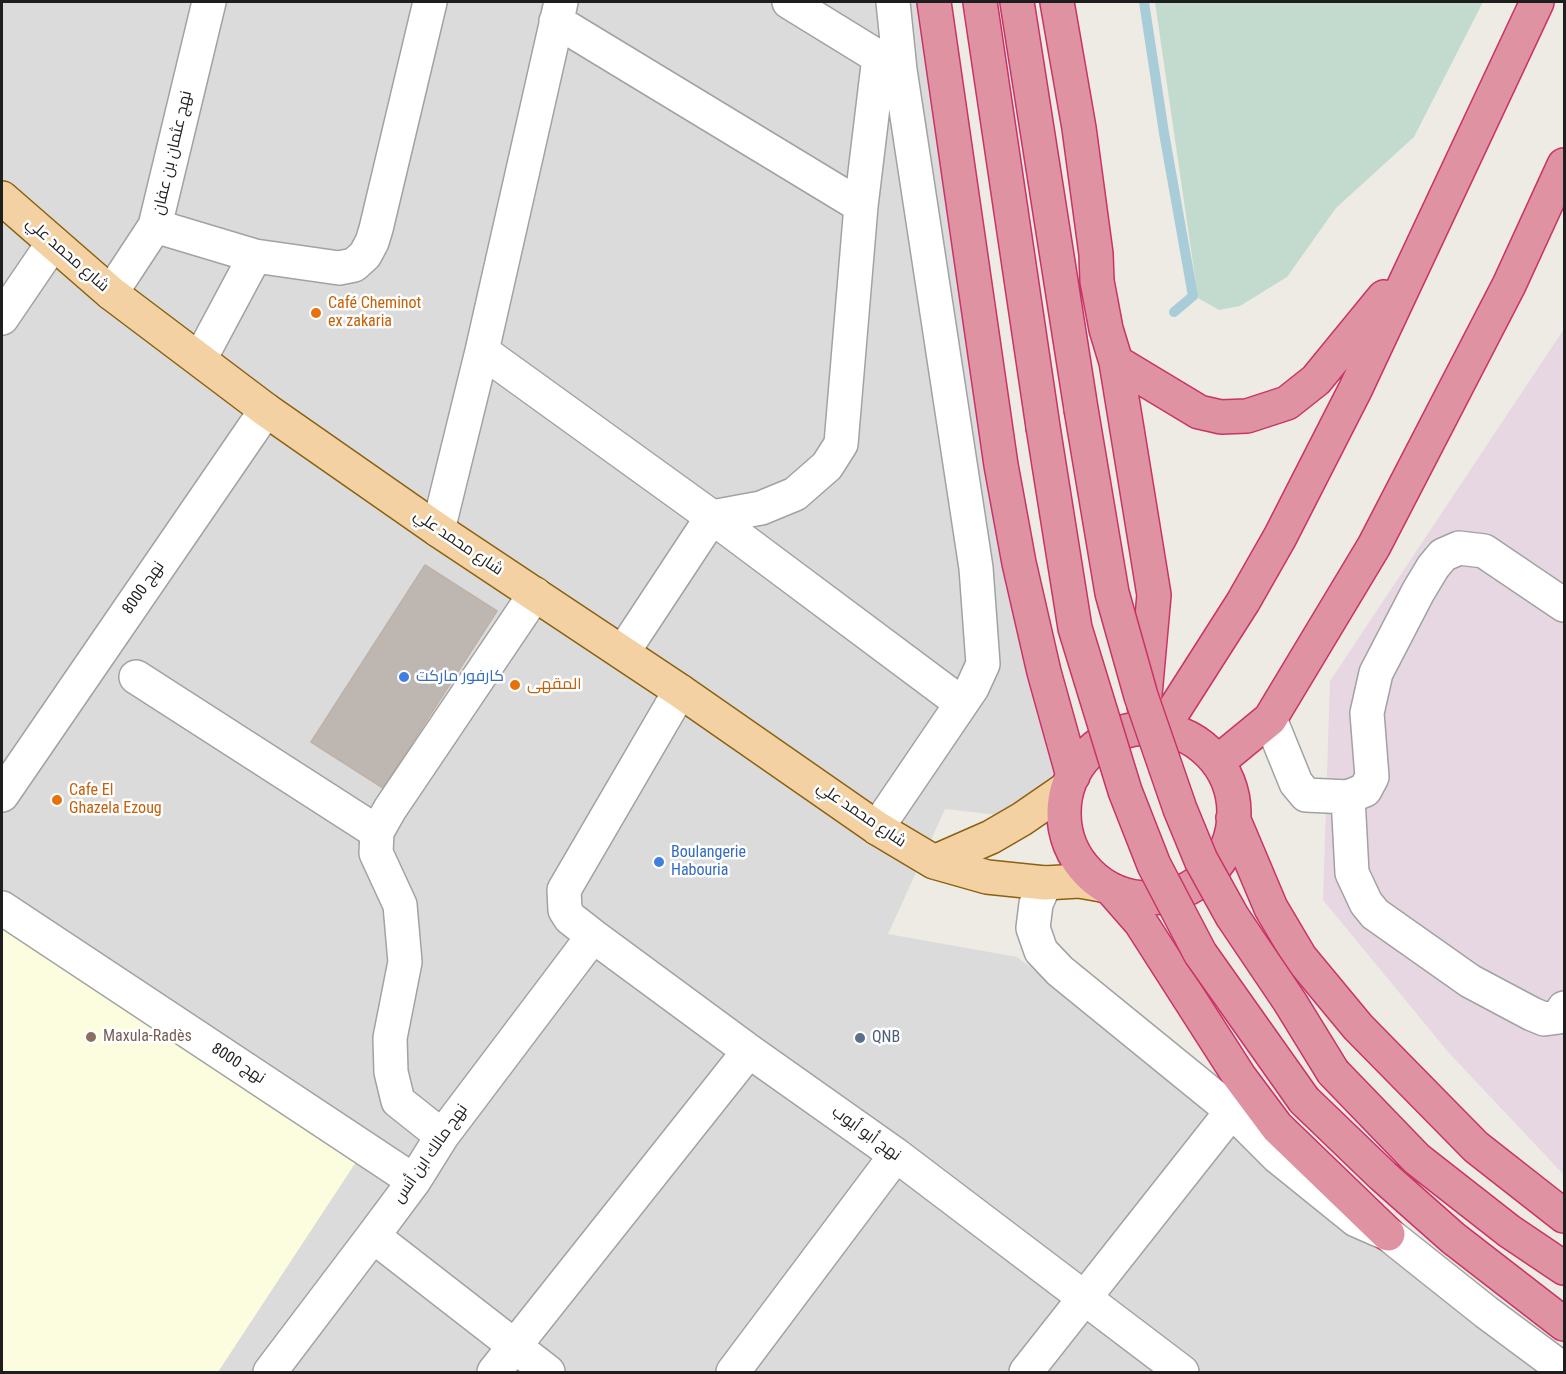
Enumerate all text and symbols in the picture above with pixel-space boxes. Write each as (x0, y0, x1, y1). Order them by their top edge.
street label: نهج عثمان بن عفان (149, 89, 197, 217)
street label: شارع محمد علي (21, 214, 113, 296)
place label: Café Cheminot ex zakaria (328, 294, 421, 332)
marker: Café Cheminot ex zakaria (309, 306, 323, 320)
street label: شارع محمد علي (410, 506, 506, 580)
street label: نهج 8000 (119, 558, 169, 618)
place label: كارفور ماركت (416, 667, 504, 687)
marker: كارفور ماركت (397, 670, 411, 684)
place label: المقهى (527, 675, 581, 695)
marker: المقهى (508, 678, 522, 692)
street label: شارع محمد علي (813, 778, 909, 852)
place label: Cafe El Ghazela Ezoug (69, 781, 162, 819)
marker: Cafe El Ghazela Ezoug (50, 793, 64, 807)
place label: Boulangerie Habouria (671, 843, 746, 881)
marker: Boulangerie Habouria (652, 855, 666, 869)
place label: Maxula-Radès (103, 1027, 192, 1047)
place label: QNB (872, 1028, 900, 1048)
marker: Maxula-Radès (84, 1030, 98, 1044)
marker: QNB (853, 1031, 867, 1045)
street label: نهج 8000 (208, 1040, 268, 1088)
street label: نهج مالك ابن أنس (390, 1101, 472, 1207)
street label: نهج أبو أيوب (828, 1103, 904, 1165)

